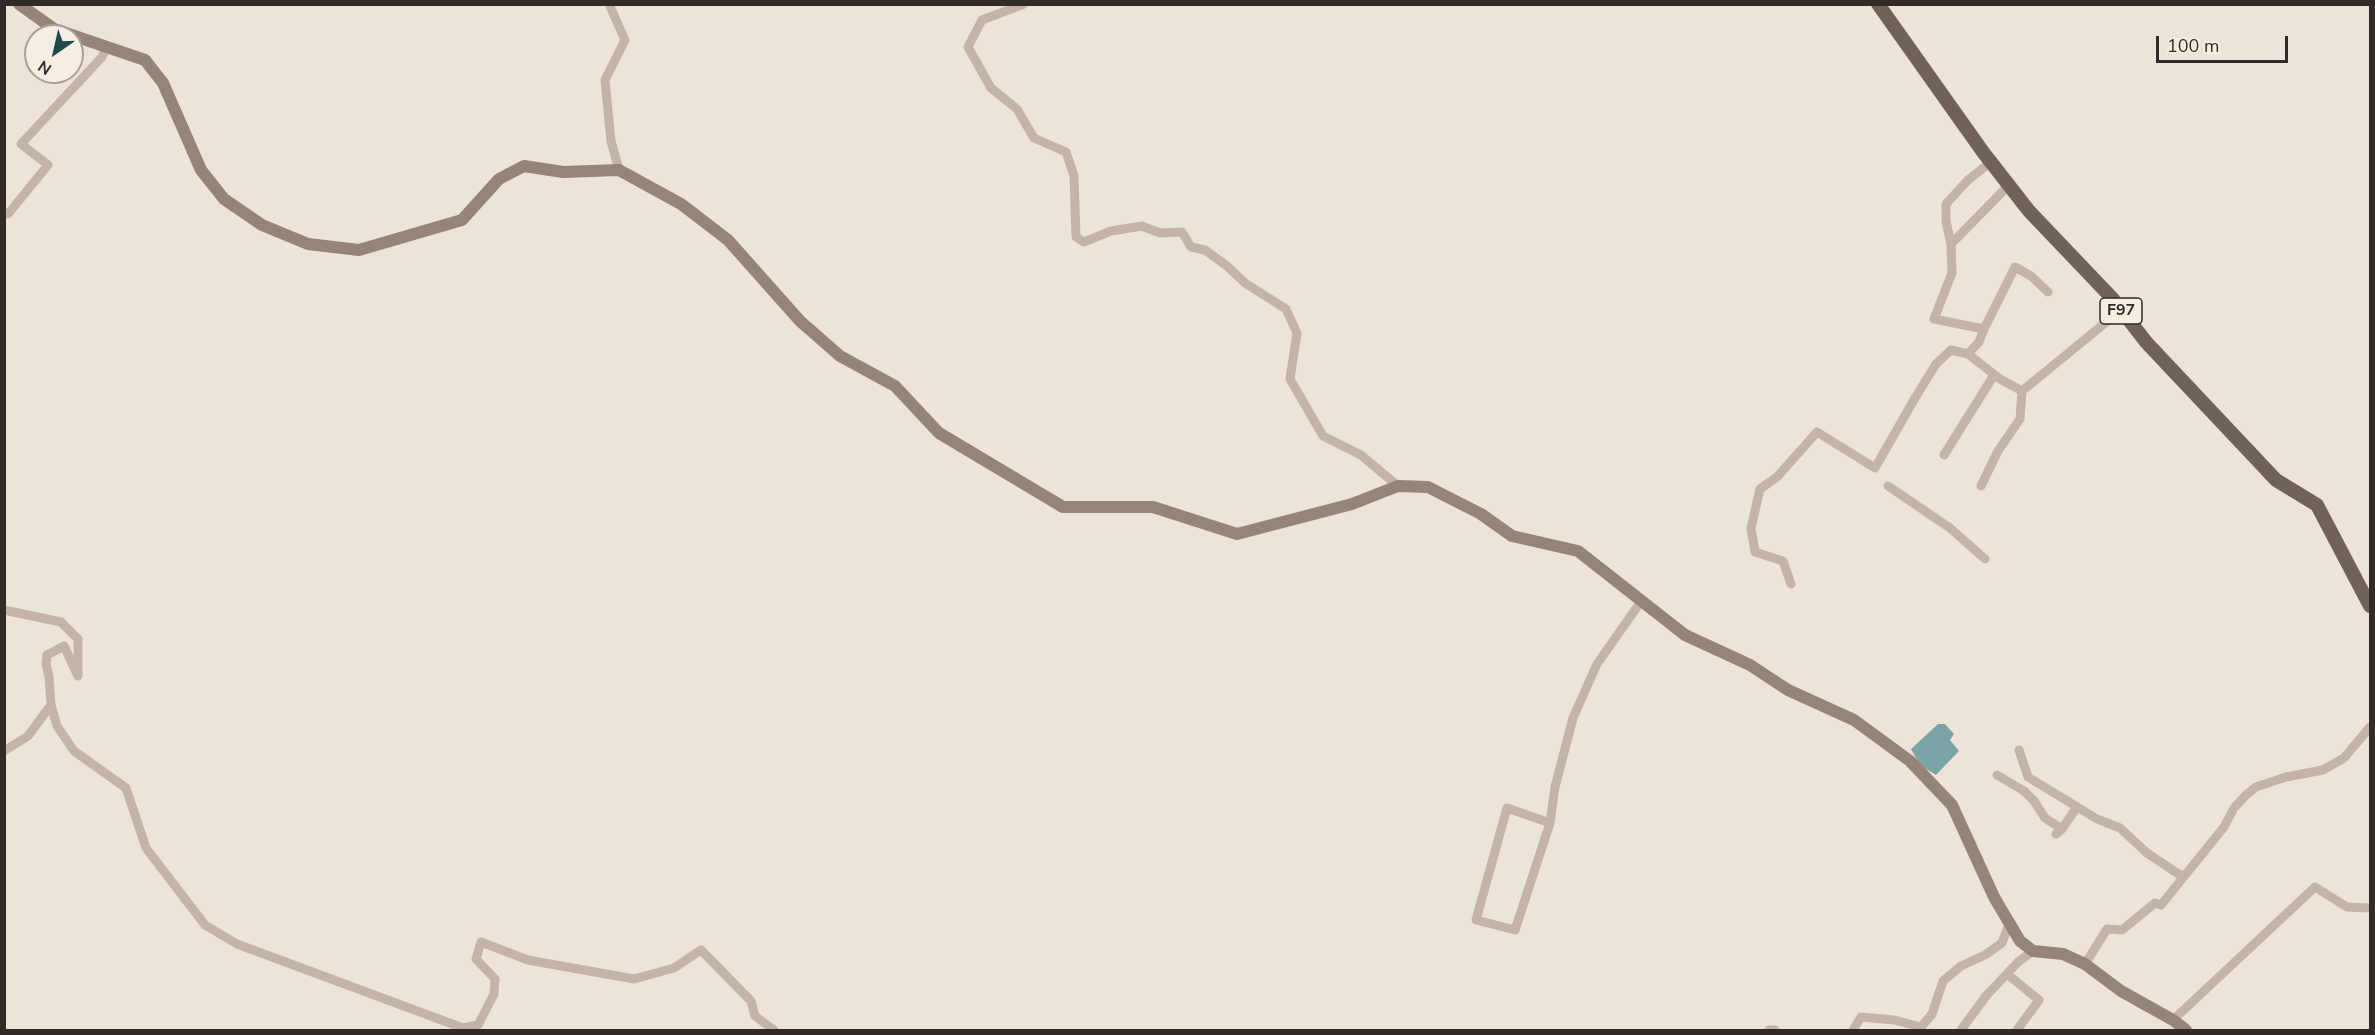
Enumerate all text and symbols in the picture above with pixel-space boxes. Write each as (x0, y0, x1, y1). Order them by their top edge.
north arrow (24, 24, 84, 84)
scale bar (2159, 24, 2291, 62)
text: 100 m (2167, 34, 2219, 58)
text: N (34, 55, 56, 80)
road number: F97 (2100, 298, 2142, 324)

